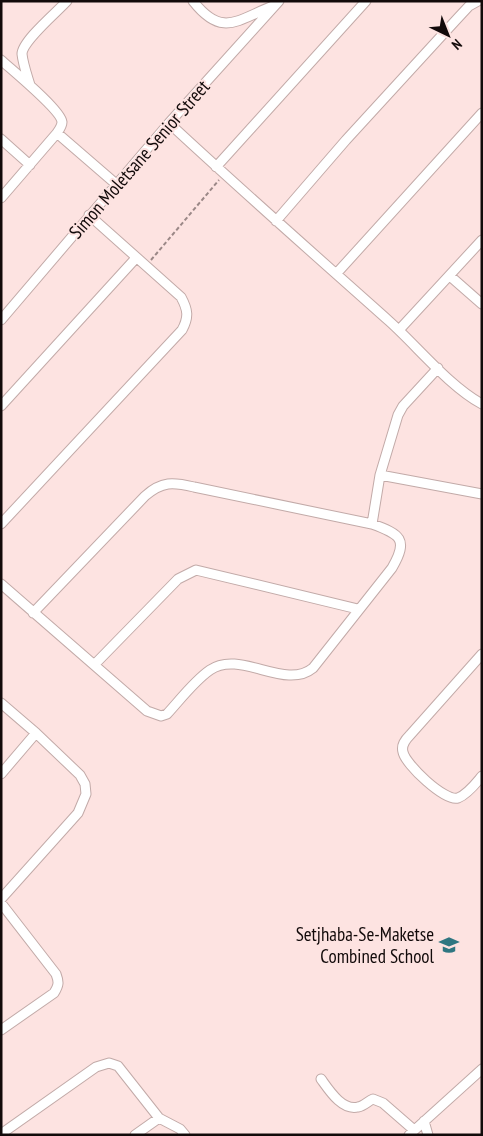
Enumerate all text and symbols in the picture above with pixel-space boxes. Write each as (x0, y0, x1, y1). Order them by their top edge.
north arrow (423, 10, 473, 60)
text: N (448, 35, 466, 54)
street label: Simon Moletsane Senior Street (64, 74, 215, 243)
place label: Setjhaba-Se-Maketse Combined School (296, 922, 435, 968)
school or university icon: Setjhaba-Se-Maketse Combined School (438, 934, 460, 956)

